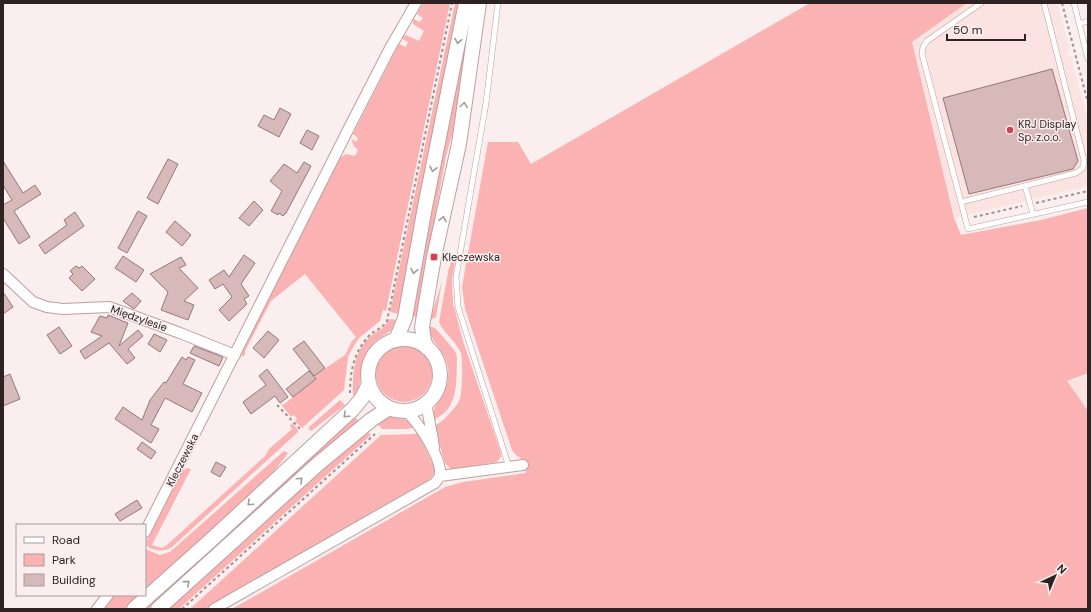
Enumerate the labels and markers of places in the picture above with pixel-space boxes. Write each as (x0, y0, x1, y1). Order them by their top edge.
place label: KRJ Display Sp. z.o.o. (1018, 117, 1076, 144)
marker: KRJ Display Sp. z.o.o. (1005, 125, 1015, 135)
place label: Kleczewska (442, 250, 500, 264)
marker: Kleczewska (429, 252, 439, 262)

